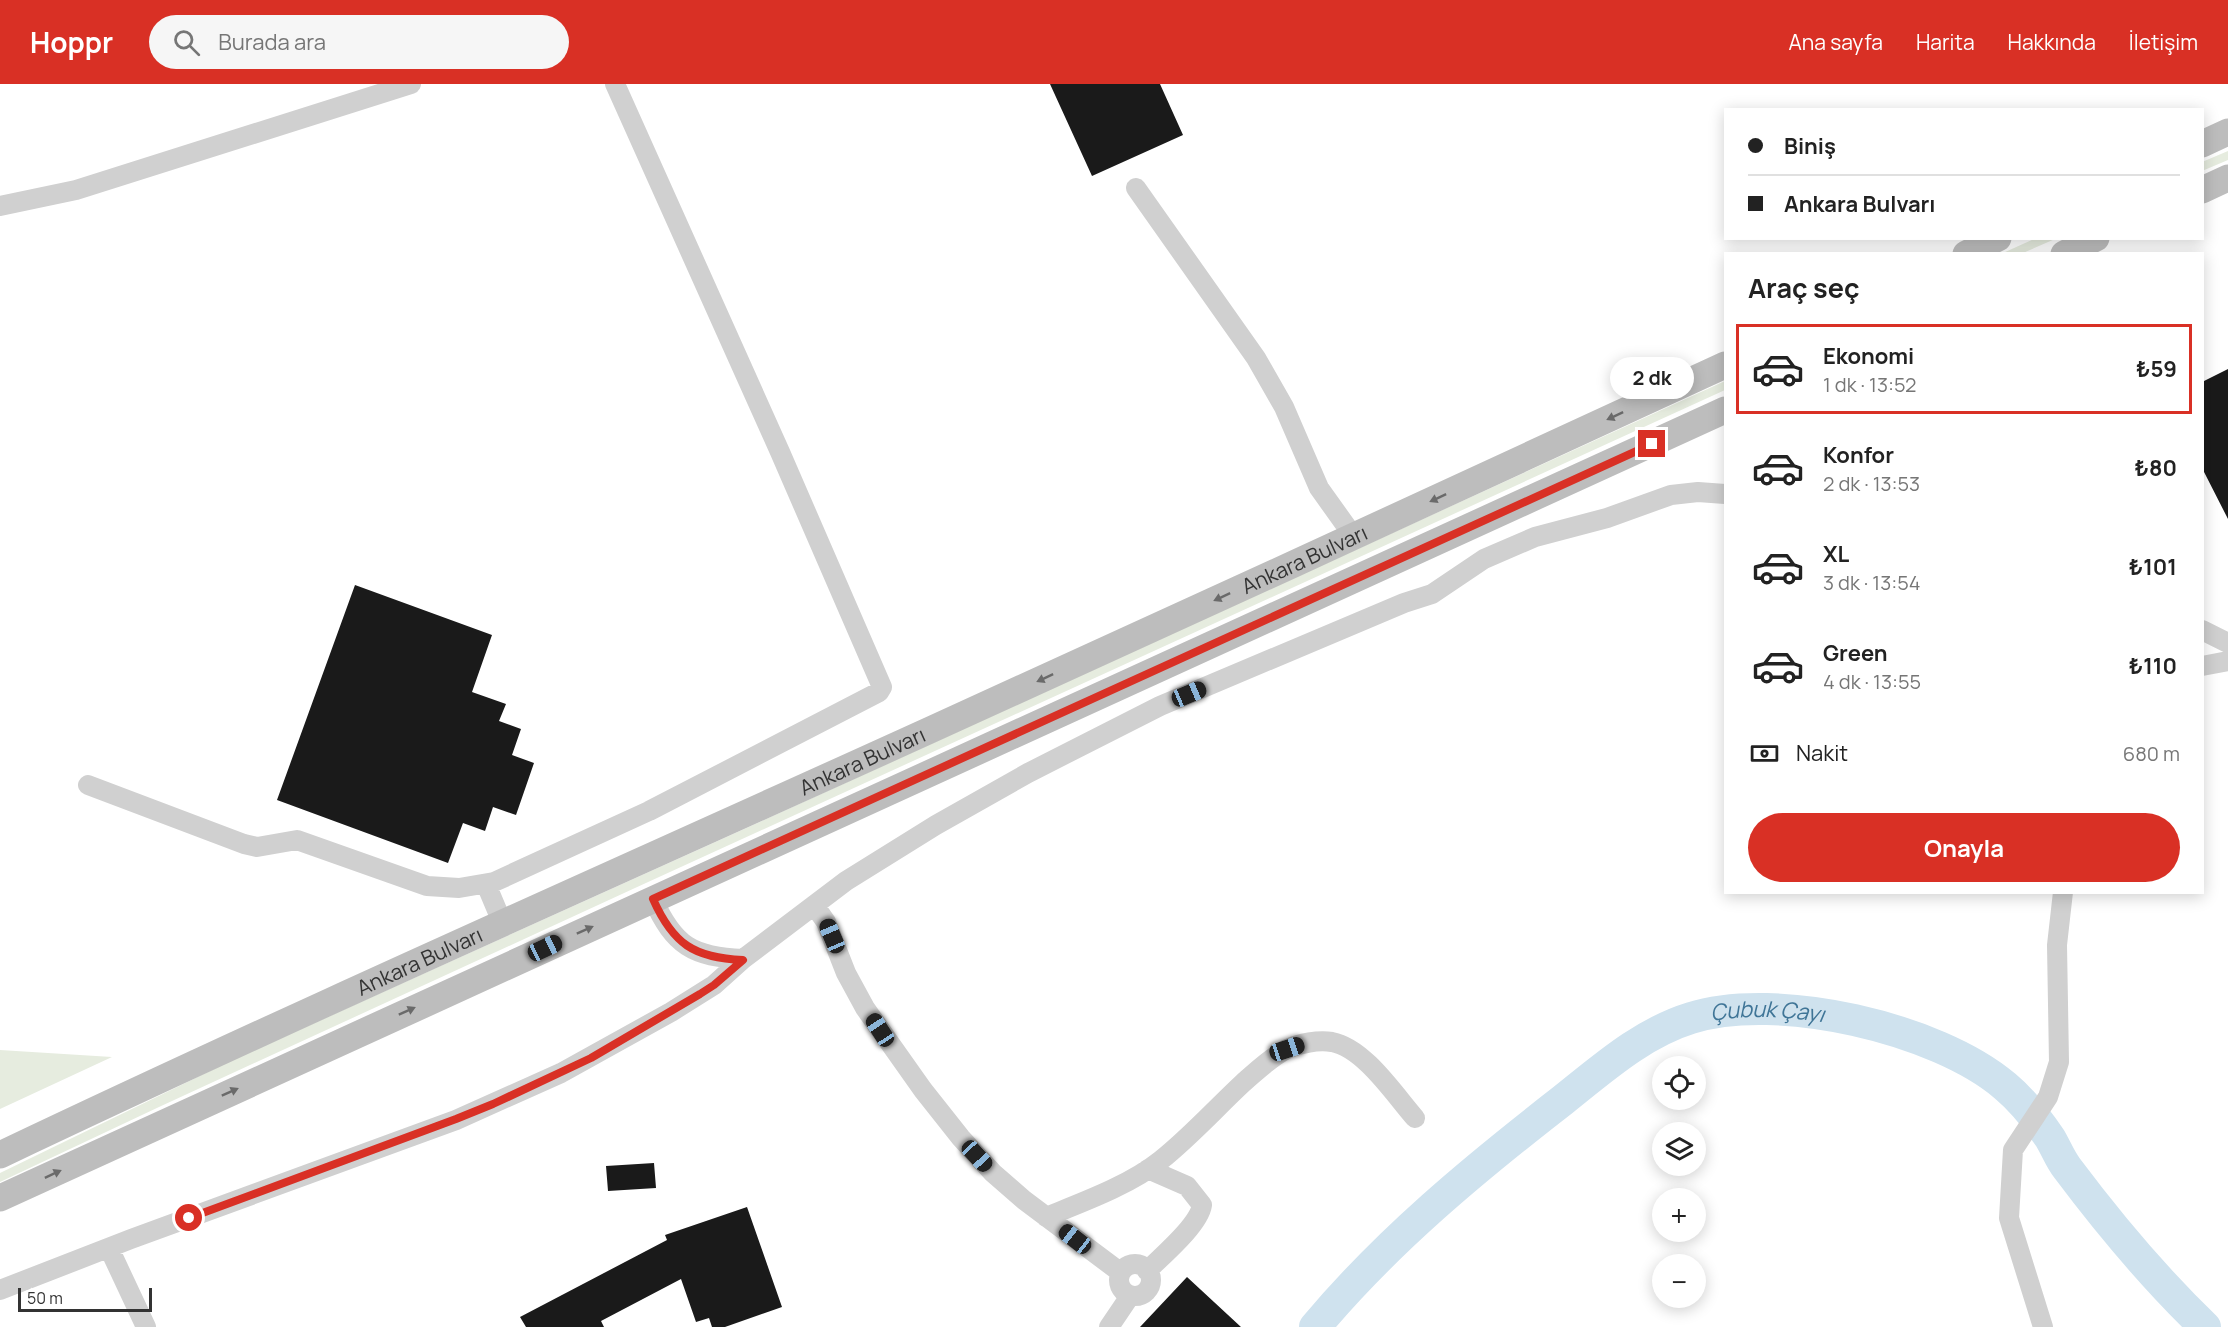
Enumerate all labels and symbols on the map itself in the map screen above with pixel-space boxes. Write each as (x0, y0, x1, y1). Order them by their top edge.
callout: 2 dk (1610, 357, 1694, 399)
one-way arrow (1606, 412, 1623, 421)
route end (1638, 430, 1665, 457)
one-way arrow (1429, 494, 1446, 503)
street label: Ankara Bulvarı (1237, 518, 1372, 600)
one-way arrow (1214, 592, 1231, 601)
one-way arrow (1036, 673, 1053, 682)
car (1169, 679, 1209, 709)
street label: Ankara Bulvarı (795, 720, 930, 802)
car (817, 916, 847, 956)
street label: Ankara Bulvarı (352, 920, 487, 1002)
one-way arrow (576, 925, 594, 935)
car (525, 932, 565, 964)
water label: Çubuk Çayı (1708, 994, 1828, 1029)
one-way arrow (399, 1006, 417, 1016)
car (863, 1010, 897, 1050)
car (1267, 1035, 1307, 1063)
one-way arrow (221, 1086, 239, 1096)
car (958, 1137, 996, 1175)
one-way arrow (45, 1169, 62, 1178)
route start (175, 1204, 202, 1231)
car (1055, 1221, 1095, 1257)
scale bar (18, 1285, 152, 1312)

